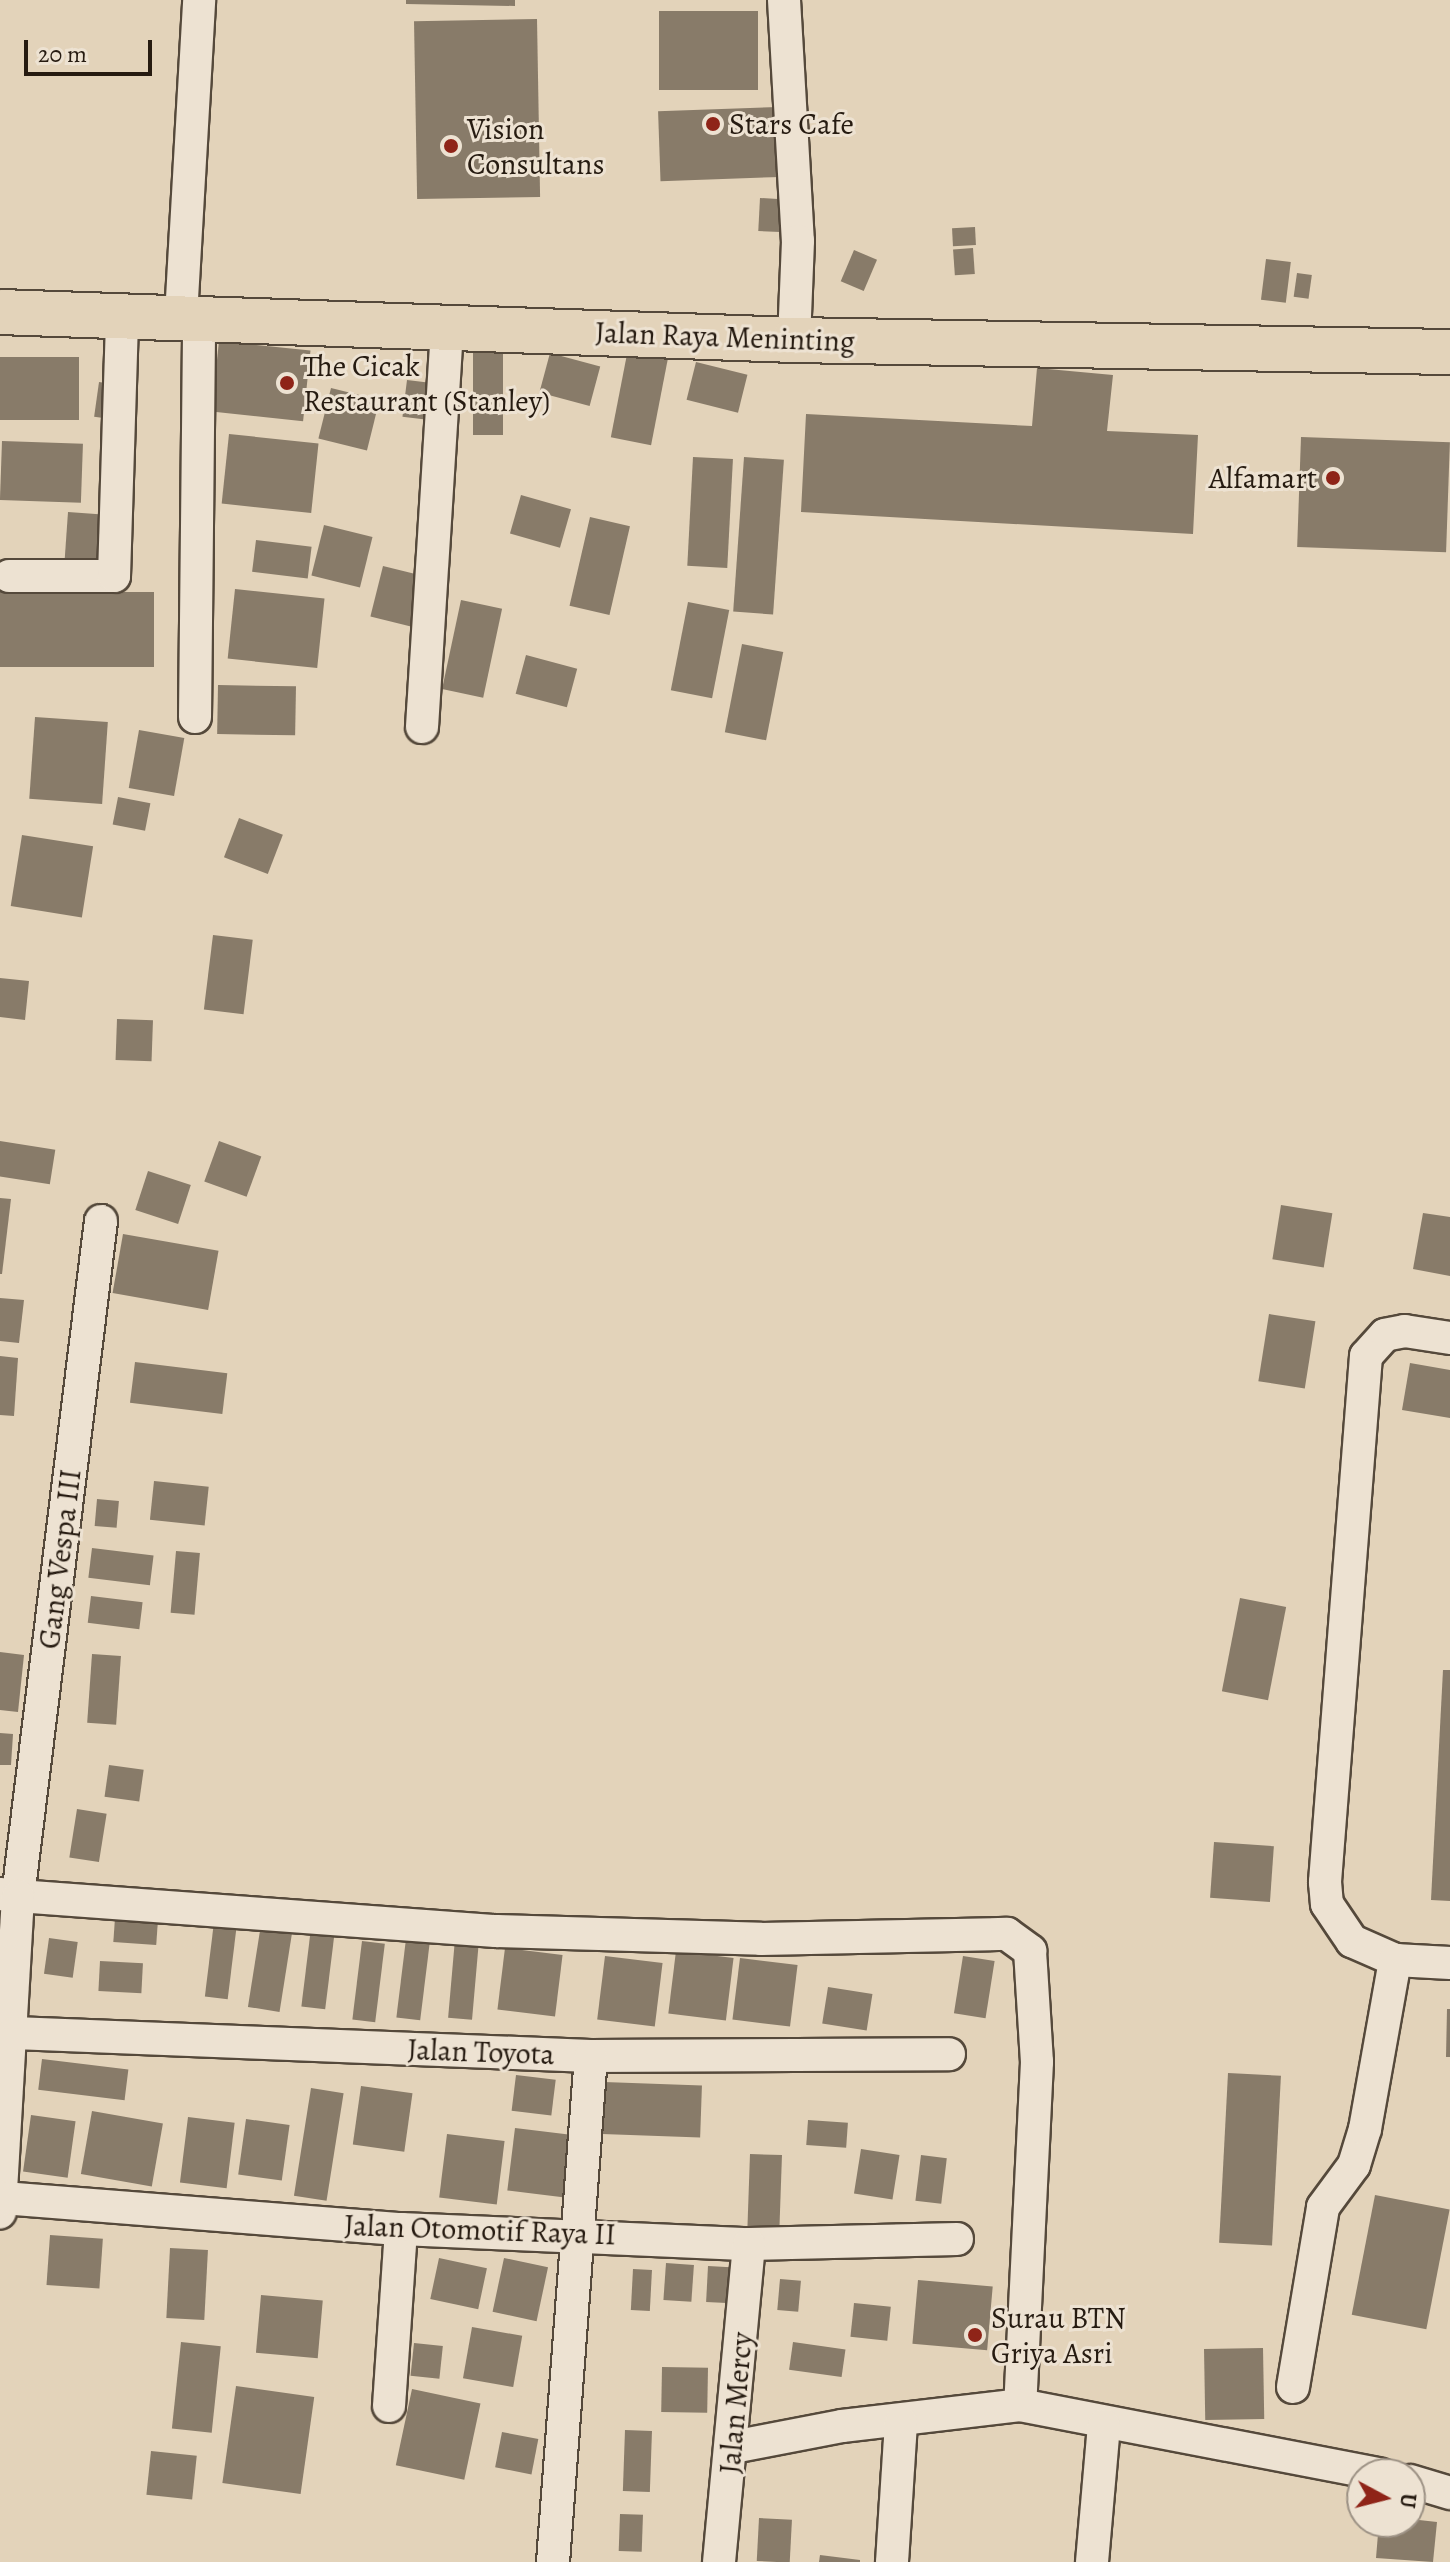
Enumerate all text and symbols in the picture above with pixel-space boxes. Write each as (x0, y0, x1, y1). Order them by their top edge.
scale bar (28, 24, 156, 74)
text: 20 m (38, 38, 87, 70)
place label: Stars Cafe (729, 106, 854, 142)
place label: Vision Consultans (467, 111, 605, 182)
marker: Stars Cafe (704, 115, 722, 133)
marker: Vision Consultans (442, 137, 460, 155)
street label: Jalan Raya Meninting (594, 314, 856, 360)
place label: The Cicak Restaurant (Stanley) (303, 348, 550, 418)
marker: The Cicak Restaurant (Stanley) (278, 374, 296, 392)
place label: Alfamart (1209, 460, 1317, 496)
marker: Alfamart (1324, 469, 1342, 487)
street label: Gang Vespa III (31, 1467, 89, 1651)
street label: Jalan Toyota (407, 2031, 555, 2073)
street label: Jalan Otomotif Raya II (344, 2207, 616, 2253)
place label: Surau BTN Griya Asri (991, 2300, 1126, 2370)
marker: Surau BTN Griya Asri (966, 2326, 984, 2344)
street label: Jalan Mercy (712, 2331, 760, 2475)
north arrow (1346, 2458, 1426, 2538)
text: U (1392, 2492, 1424, 2510)

